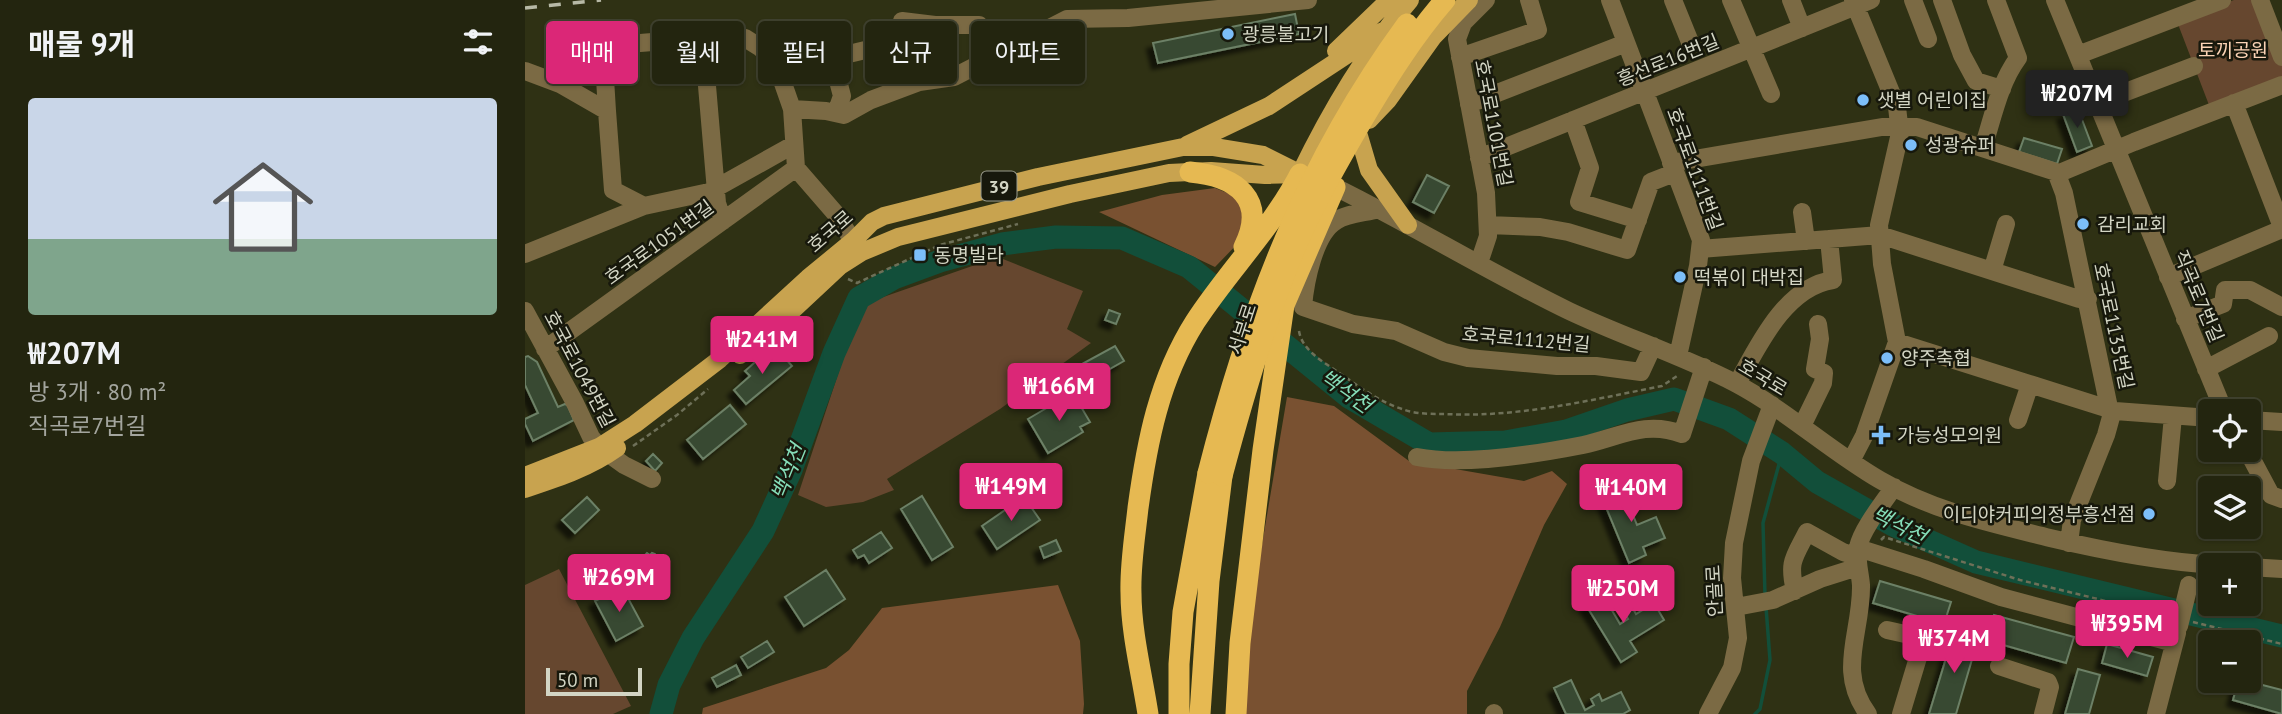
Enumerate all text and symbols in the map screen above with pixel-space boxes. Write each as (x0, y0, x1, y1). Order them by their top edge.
chip: 매매 (546, 21, 638, 84)
chip: 월세 (652, 21, 744, 84)
chip: 필터 (758, 21, 851, 84)
chip: 신규 (865, 21, 957, 84)
chip: 아파트 (971, 21, 1085, 84)
place label: 광릉불고기 (1242, 22, 1329, 46)
icon: filters (459, 23, 497, 61)
text: 매물 9개 (28, 24, 135, 63)
marker: 광릉불고기 (1220, 26, 1236, 42)
street label: 흥선로16번길 (1613, 29, 1723, 91)
park label: 토끼공원 (2198, 38, 2268, 62)
street label: 호국로1101번길 (1470, 57, 1518, 189)
pin: ₩207M (2028, 71, 2126, 130)
text: ₩207M (2041, 78, 2113, 107)
place label: 샛별 어린이집 (1877, 88, 1987, 112)
marker: 샛별 어린이집 (1855, 92, 1871, 108)
street label: 호국로1111번길 (1662, 104, 1728, 234)
place label: 성광슈퍼 (1925, 133, 1995, 157)
marker: 성광슈퍼 (1903, 137, 1919, 153)
icon: home (200, 144, 326, 270)
road number: 39 (981, 172, 1016, 201)
street label: 호국로1051번길 (600, 194, 718, 290)
street label: 호국로 (802, 205, 858, 257)
place label: 감리교회 (2097, 212, 2167, 236)
marker: 감리교회 (2075, 216, 2091, 232)
place label: 동명빌라 (934, 243, 1004, 267)
street label: 직곡로7번길 (2169, 246, 2229, 346)
marker: 동명빌라 (912, 247, 928, 263)
street label: 호국로1135번길 (2089, 260, 2139, 392)
place label: 떡볶이 대박집 (1694, 265, 1804, 289)
marker: 떡볶이 대박집 (1672, 269, 1688, 285)
street label: 서부로 (1222, 300, 1262, 358)
street label: 호국로1049번길 (539, 306, 621, 432)
pin: ₩241M (713, 316, 811, 376)
street label: 호국로1112번길 (1461, 321, 1591, 357)
text: ₩241M (726, 324, 798, 353)
text: ₩207M (28, 333, 121, 372)
place label: 양주축협 (1901, 346, 1971, 370)
marker: 양주축협 (1879, 350, 1895, 366)
street label: 호국로 (1734, 353, 1792, 401)
water label: 백석천 (1315, 363, 1380, 420)
pin: ₩166M (1010, 364, 1108, 423)
text: ₩166M (1023, 371, 1095, 400)
text: 방 3개 · 80 m² (28, 377, 166, 406)
map controls (2198, 399, 2261, 693)
button: locate (2198, 399, 2261, 462)
text: 직곡로7번길 (28, 411, 146, 440)
place label: 가능성모의원 (1897, 423, 2002, 447)
marker: 가능성모의원 (1871, 425, 1891, 445)
water label: 백석천 (765, 438, 812, 504)
pin: ₩149M (962, 463, 1060, 523)
pin: ₩140M (1582, 464, 1680, 524)
text: ₩149M (975, 471, 1047, 500)
text: ₩140M (1595, 472, 1667, 501)
button: layers (2198, 476, 2261, 539)
water label: 백석천 (1867, 500, 1933, 551)
place label: 이디야커피의정부흥선점 (1943, 502, 2135, 526)
marker: 이디야커피의정부흥선점 (2141, 506, 2157, 522)
button: + (2198, 553, 2261, 616)
pin: ₩269M (570, 554, 668, 614)
text: ₩269M (583, 562, 655, 591)
street label: 안골로 (1701, 564, 1727, 618)
pin: ₩250M (1574, 566, 1672, 625)
text: ₩250M (1587, 573, 1659, 602)
pin: ₩395M (2078, 600, 2176, 660)
text: ₩395M (2091, 608, 2163, 637)
pin: ₩374M (1905, 616, 2003, 675)
text: ₩374M (1918, 623, 1990, 652)
button: − (2198, 630, 2261, 693)
scale bar (546, 665, 642, 697)
text: 50 m (557, 668, 598, 692)

